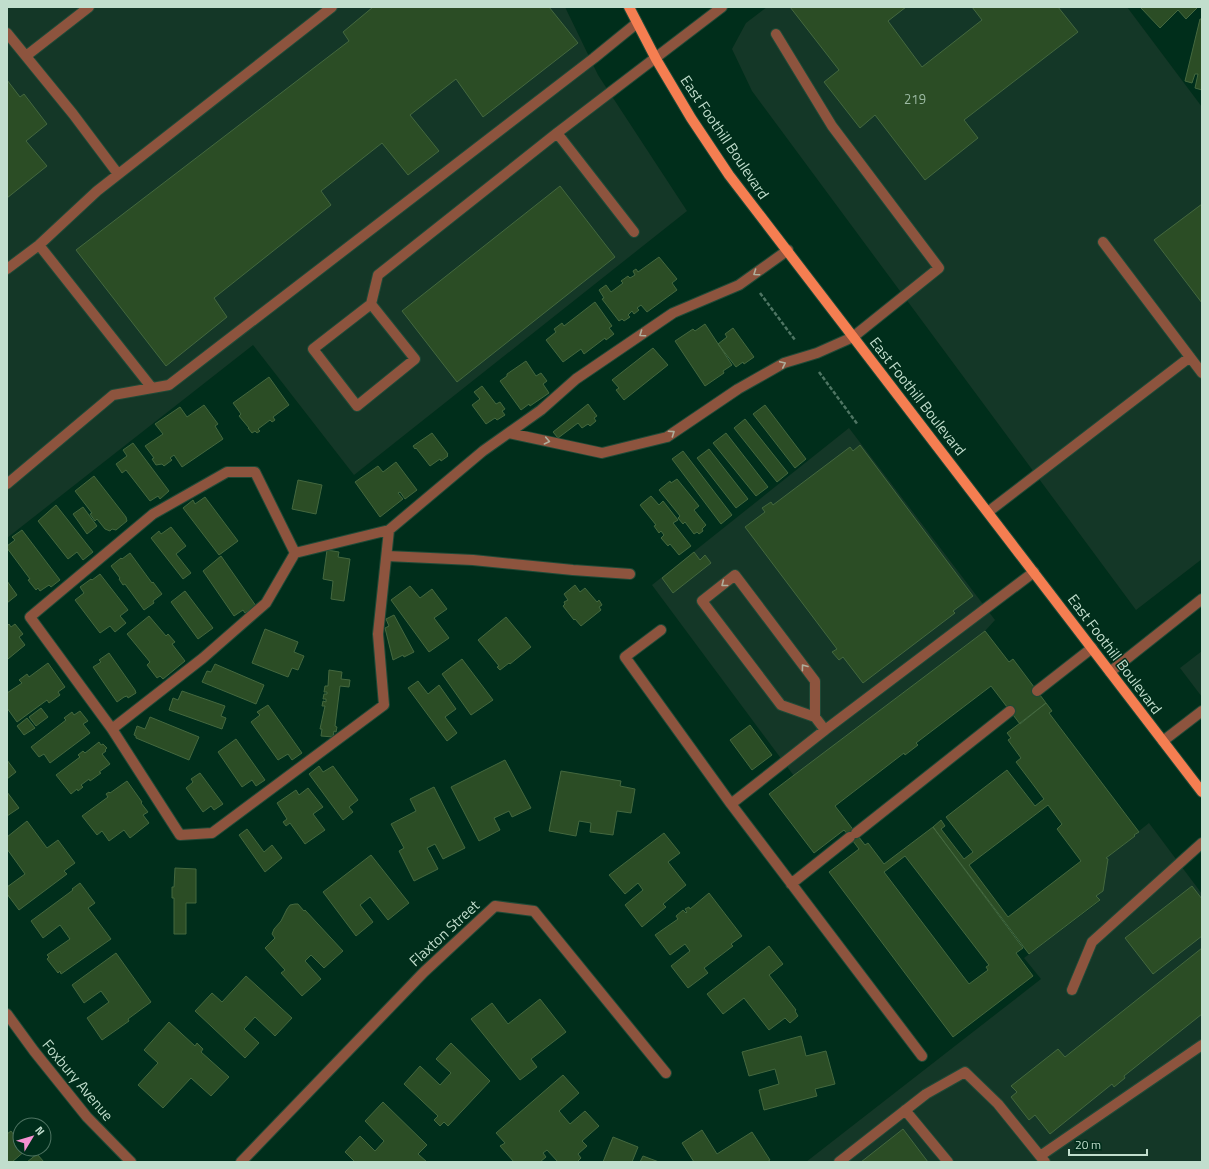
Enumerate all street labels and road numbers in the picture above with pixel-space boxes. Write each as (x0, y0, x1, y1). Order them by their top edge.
street label: East Foothill Boulevard (675, 70, 775, 204)
street label: East Foothill Boulevard (864, 332, 972, 460)
street label: East Foothill Boulevard (1062, 589, 1168, 719)
street label: Flaxton Street (404, 894, 485, 972)
street label: Foxbury Avenue (37, 1034, 119, 1126)

